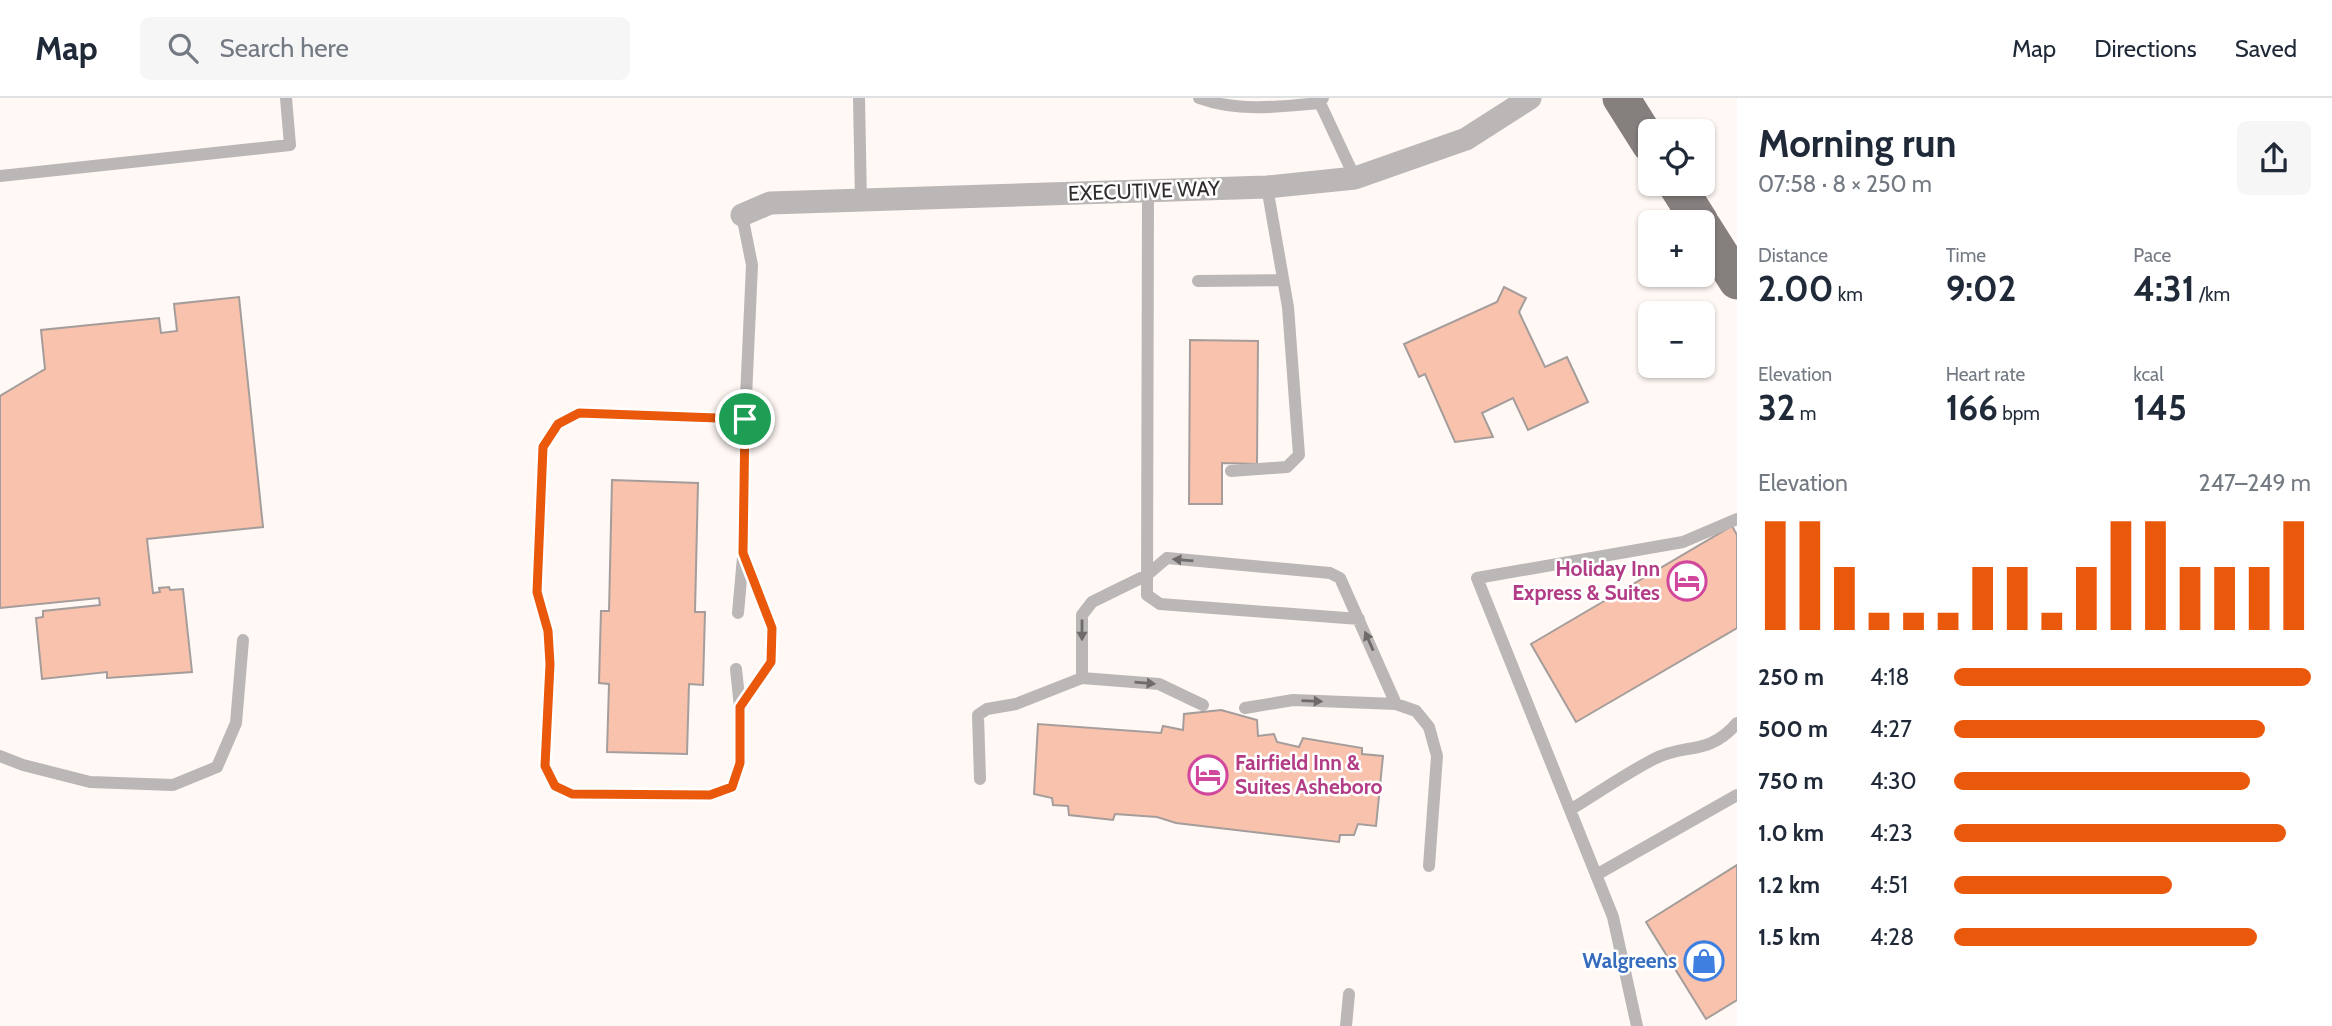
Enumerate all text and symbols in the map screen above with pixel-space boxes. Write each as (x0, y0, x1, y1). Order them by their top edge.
search box (140, 17, 630, 80)
text: Map (35, 28, 98, 68)
icon: search (164, 29, 202, 67)
text: Search here (220, 32, 349, 64)
text: Map (2012, 34, 2056, 63)
text: Directions (2094, 34, 2197, 63)
text: Saved (2235, 34, 2297, 63)
map controls (1638, 119, 1715, 378)
button: locate (1638, 119, 1715, 196)
text: Morning run (1758, 120, 1957, 167)
button: share (2237, 121, 2311, 195)
text: 07:58 · 8 × 250 m (1758, 170, 1932, 198)
street label: EXECUTIVE WAY (1068, 175, 1221, 206)
button: + (1638, 210, 1715, 287)
text: Distance (1758, 244, 1828, 267)
text: Time (1946, 244, 1986, 267)
text: Pace (2133, 244, 2171, 267)
text: 2.00 (1758, 267, 1833, 310)
text: 9:02 (1946, 267, 2016, 310)
text: 4:31 (2133, 267, 2195, 310)
text: km (1833, 283, 1863, 306)
text: /km (2195, 283, 2230, 306)
button: − (1638, 301, 1715, 378)
text: Elevation (1758, 363, 1832, 386)
text: Heart rate (1946, 363, 2025, 386)
text: kcal (2133, 363, 2164, 386)
text: 32 (1758, 386, 1795, 429)
text: 166 (1946, 386, 1998, 429)
text: 145 (2133, 386, 2187, 429)
pin (715, 389, 775, 449)
icon: arrive (726, 400, 764, 438)
text: m (1795, 402, 1816, 425)
text: bpm (1998, 402, 2040, 425)
text: Elevation (1758, 469, 1848, 497)
text: 247–249 m (2199, 469, 2311, 497)
one-way arrow (1172, 554, 1194, 565)
place label: Holiday Inn Express & Suites (1512, 556, 1660, 605)
hotel icon: Holiday Inn Express & Suites (1666, 560, 1708, 602)
one-way arrow (1076, 619, 1088, 641)
one-way arrow (1363, 631, 1375, 651)
text: 250 m (1758, 663, 1824, 691)
text: 4:18 (1870, 663, 1910, 691)
one-way arrow (1134, 678, 1156, 689)
one-way arrow (1301, 695, 1323, 706)
text: 500 m (1758, 715, 1828, 743)
text: 4:27 (1870, 715, 1912, 743)
place label: Fairfield Inn & Suites Asheboro (1235, 750, 1382, 799)
hotel icon: Fairfield Inn & Suites Asheboro (1187, 754, 1229, 796)
text: 750 m (1758, 767, 1823, 795)
text: 4:30 (1870, 767, 1917, 795)
text: 1.0 km (1758, 819, 1824, 847)
text: 4:23 (1870, 819, 1913, 847)
text: 1.2 km (1758, 871, 1820, 899)
text: 4:51 (1870, 871, 1908, 899)
text: 1.5 km (1758, 923, 1820, 951)
text: 4:28 (1870, 923, 1914, 951)
shop icon: Walgreens (1683, 940, 1725, 982)
place label: Walgreens (1582, 948, 1677, 973)

